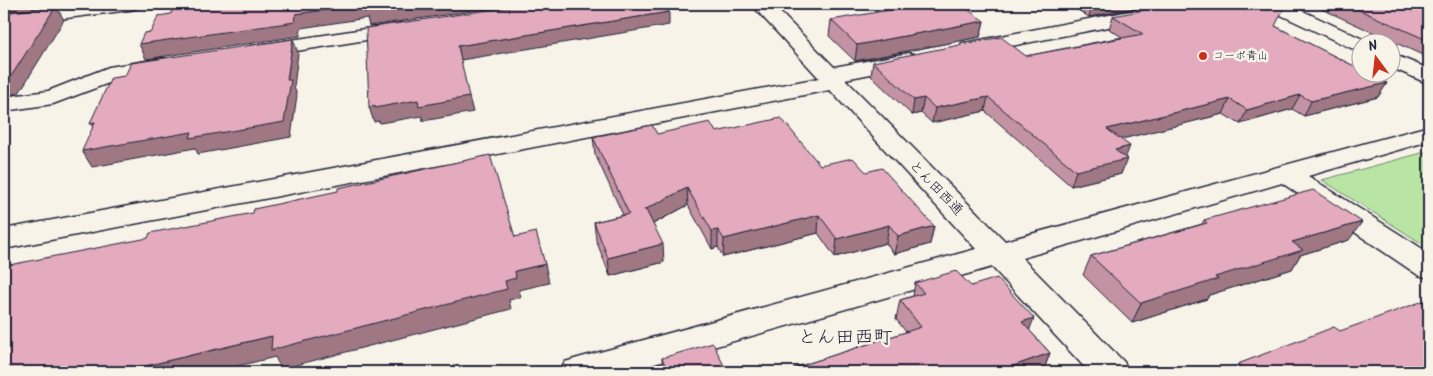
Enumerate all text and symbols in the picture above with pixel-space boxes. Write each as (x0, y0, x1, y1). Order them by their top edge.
north arrow (1350, 32, 1400, 82)
text: N (1366, 35, 1380, 58)
place label: コーポ青山 (1213, 47, 1268, 65)
marker: コーポ青山 (1197, 50, 1209, 62)
street label: とん田西通 (904, 155, 968, 221)
district label: とん田西町 (797, 323, 893, 353)

